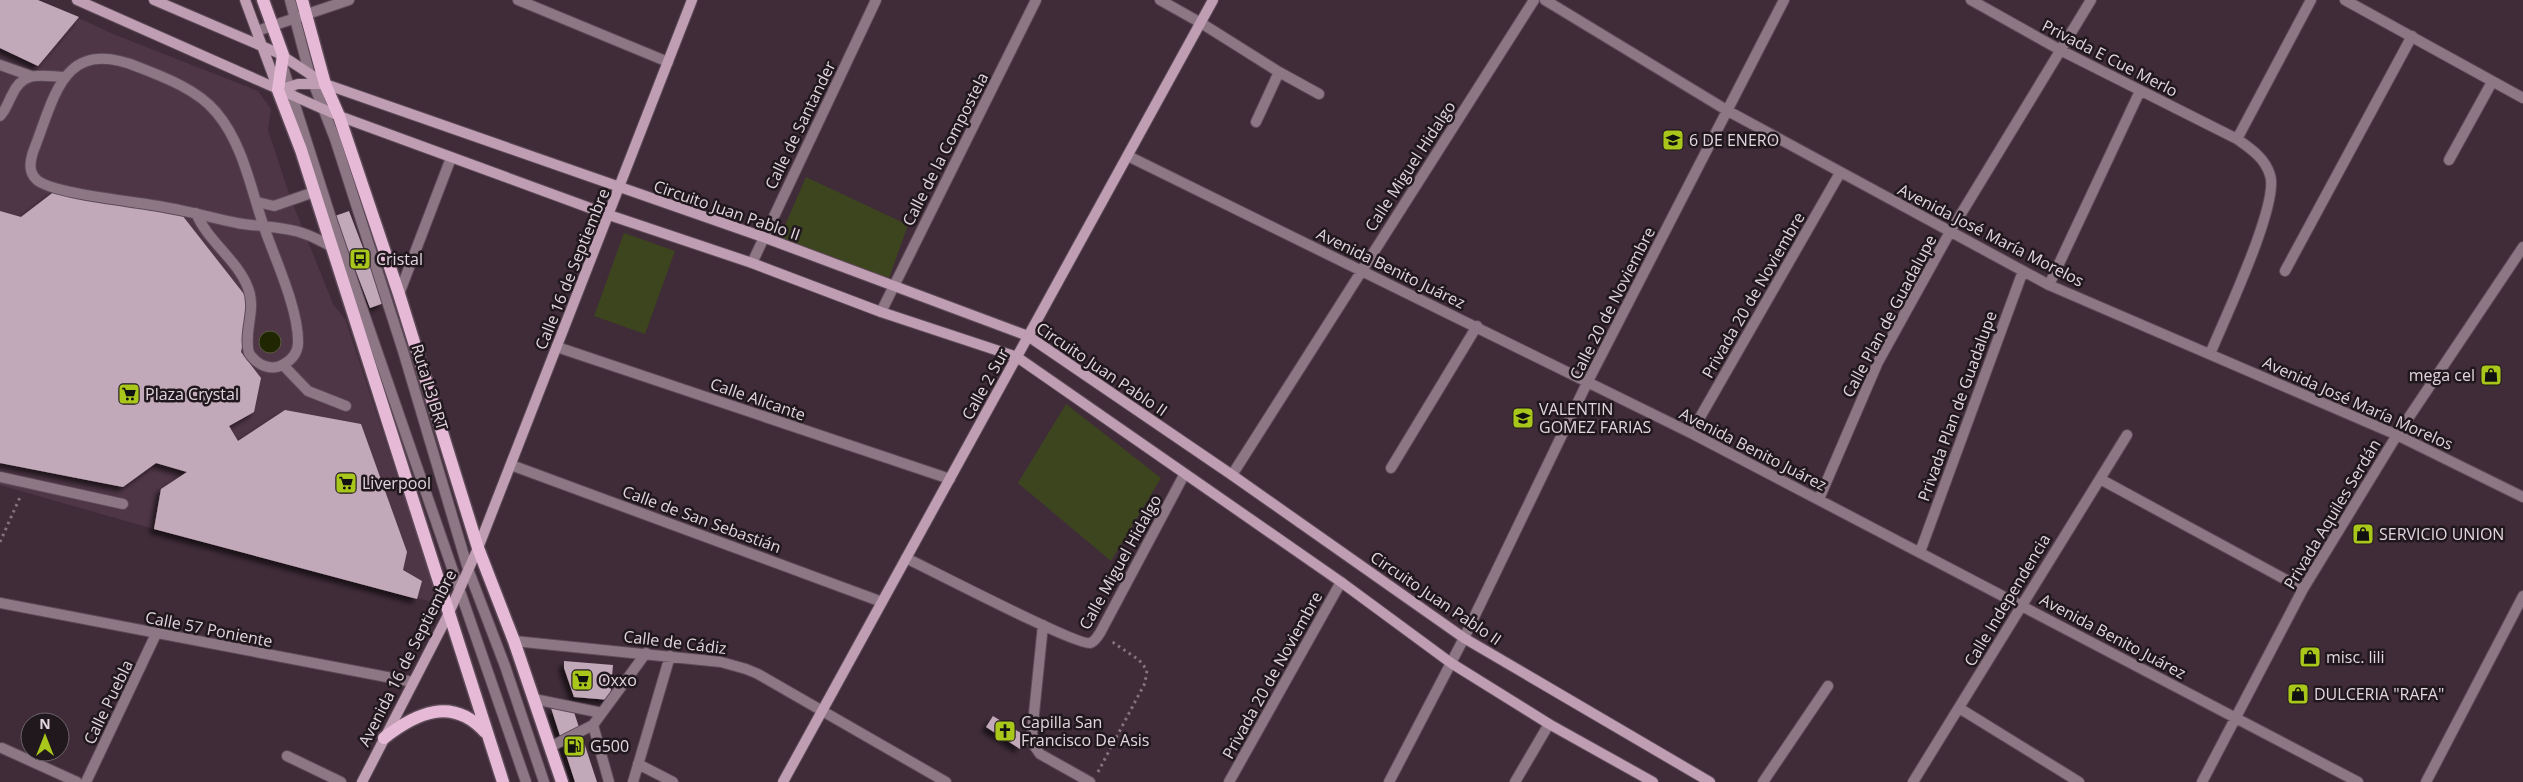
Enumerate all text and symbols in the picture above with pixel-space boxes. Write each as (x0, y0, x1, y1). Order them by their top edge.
street label: Privada E Cue Merlo (2038, 14, 2182, 102)
street label: Calle de Santander (759, 57, 841, 193)
street label: Calle de la Compostela (897, 69, 993, 229)
street label: Calle Miguel Hidalgo (1360, 97, 1460, 235)
school or university icon: 6 DE ENERO (1661, 128, 1685, 152)
place label: 6 DE ENERO (1689, 129, 1779, 151)
street label: Circuito Juan Pablo II (651, 175, 803, 245)
street label: Avenida José María Morelos (1894, 178, 2088, 292)
street label: Calle 16 de Septiembre (530, 185, 614, 353)
street label: Privada 20 de Noviembre (1696, 208, 1810, 382)
street label: Avenida Benito Juárez (1313, 223, 1469, 313)
street label: Calle 20 de Noviembre (1564, 223, 1660, 383)
street label: Calle Plan de Guadalupe (1837, 231, 1941, 401)
bus stop icon: Cristal (348, 247, 372, 271)
place label: Cristal (376, 248, 423, 270)
street label: Privada Plan de Guadalupe (1912, 308, 2002, 504)
street label: Circuito Juan Pablo II (1032, 317, 1172, 421)
street label: Ruta L3 BRT (406, 341, 454, 433)
street label: Calle 2 Sur (956, 344, 1014, 424)
street label: Avenida José María Morelos (2259, 351, 2457, 455)
shop icon: mega cel (2479, 363, 2503, 387)
place label: mega cel (2409, 364, 2475, 386)
street label: Calle Alicante (707, 372, 809, 426)
supermarket icon: Plaza Crystal (117, 382, 141, 406)
place label: Plaza Crystal (145, 383, 239, 405)
place label: VALENTIN GOMEZ FARIAS (1539, 398, 1652, 438)
street label: Avenida Benito Juárez (1676, 402, 1830, 496)
school or university icon: VALENTIN GOMEZ FARIAS (1511, 406, 1535, 430)
street label: Privada Aquiles Serdán (2278, 435, 2386, 593)
supermarket icon: Liverpool (334, 471, 358, 495)
place label: Liverpool (362, 472, 431, 494)
street label: Calle de San Sebastián (620, 480, 784, 558)
street label: Calle Miguel Hidalgo (1074, 491, 1166, 633)
shop icon: SERVICIO UNION (2351, 522, 2375, 546)
place label: SERVICIO UNION (2379, 523, 2504, 545)
street label: Calle Independencia (1959, 530, 2055, 670)
street label: Circuito Juan Pablo II (1366, 546, 1506, 650)
street label: Avenida 16 de Septiembre (353, 566, 461, 750)
street label: Privada 20 de Noviembre (1217, 587, 1327, 763)
street label: Avenida Benito Juárez (2036, 588, 2190, 684)
street label: Calle 57 Poniente (143, 606, 275, 652)
street label: Calle de Cádiz (622, 625, 728, 659)
shop icon: misc. lili (2298, 645, 2322, 669)
place label: misc. lili (2326, 646, 2385, 668)
street label: Calle Puebla (78, 656, 138, 748)
supermarket icon: Oxxo (570, 668, 594, 692)
place label: Oxxo (598, 669, 637, 691)
shop icon: DULCERIA "RAFA" (2286, 682, 2310, 706)
place label: DULCERIA "RAFA" (2314, 683, 2444, 705)
place label: Capilla San Francisco De Asis (1021, 711, 1149, 751)
north arrow (20, 712, 70, 762)
text: N (39, 714, 51, 733)
church icon: Capilla San Francisco De Asis (993, 719, 1017, 743)
fuel station icon: G500 (562, 734, 586, 758)
place label: G500 (590, 735, 629, 757)

